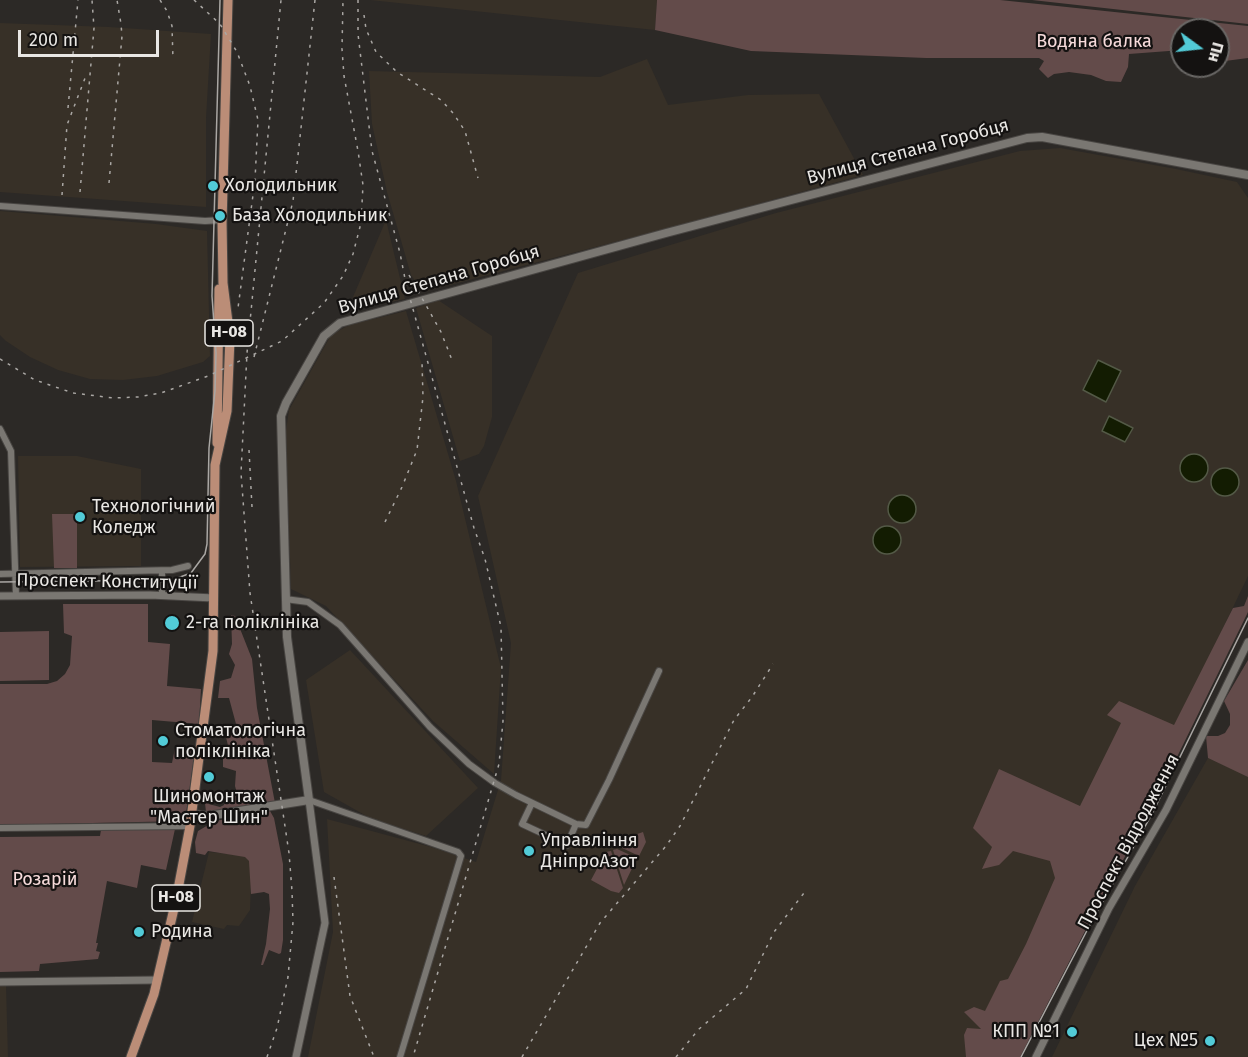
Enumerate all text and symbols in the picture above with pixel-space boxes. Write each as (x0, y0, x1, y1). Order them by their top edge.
scale bar (21, 18, 162, 56)
north arrow (1170, 18, 1230, 78)
text: 200 m (29, 29, 78, 51)
park label: Водяна балка (1036, 31, 1152, 53)
text: Пн (1204, 40, 1228, 64)
street label: Вулиця Степана Горобця (805, 115, 1011, 189)
place label: Холодильник (225, 175, 337, 197)
marker: Холодильник (206, 179, 220, 193)
place label: База Холодильник (232, 205, 387, 227)
marker: База Холодильник (213, 209, 227, 223)
street label: Вулиця Степана Горобця (336, 241, 542, 319)
road number: Н-08 (205, 320, 253, 346)
place label: Технологічний Коледж (92, 496, 216, 538)
marker: Технологічний Коледж (73, 510, 87, 524)
street label: Проспект Конституції (16, 570, 198, 594)
place label: 2-га поліклініка (186, 612, 320, 634)
marker: 2-га поліклініка (163, 614, 181, 632)
place label: Стоматологічна поліклініка (175, 720, 306, 762)
marker: Стоматологічна поліклініка (156, 734, 170, 748)
street label: Проспект Відродження (1074, 751, 1184, 933)
marker: Шиномонтаж "Мастер Шин" (202, 770, 216, 784)
place label: Шиномонтаж "Мастер Шин" (150, 786, 268, 828)
place label: Управління ДніпроАзот (541, 830, 638, 872)
marker: Управління ДніпроАзот (522, 844, 536, 858)
park label: Розарій (12, 869, 78, 891)
road number: Н-08 (152, 885, 200, 911)
place label: Родина (151, 921, 213, 943)
marker: Родина (132, 925, 146, 939)
place label: КПП №1 (992, 1021, 1060, 1043)
marker: КПП №1 (1065, 1025, 1079, 1039)
place label: Цех №5 (1134, 1030, 1198, 1052)
marker: Цех №5 (1203, 1034, 1217, 1048)

